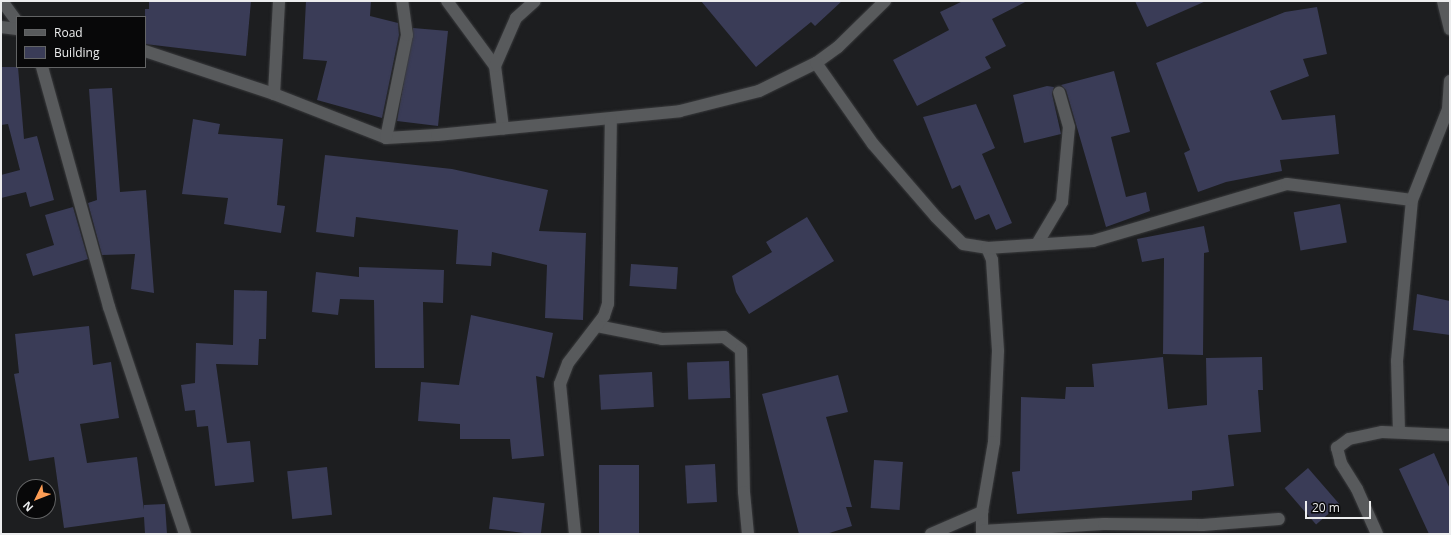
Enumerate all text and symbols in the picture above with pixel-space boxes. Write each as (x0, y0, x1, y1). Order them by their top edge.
legend (16, 16, 146, 68)
text: Road (54, 24, 83, 41)
text: Building (54, 44, 99, 61)
north arrow (16, 479, 56, 519)
scale bar (1307, 493, 1373, 519)
text: N (19, 498, 36, 515)
text: 20 m (1312, 499, 1340, 516)

